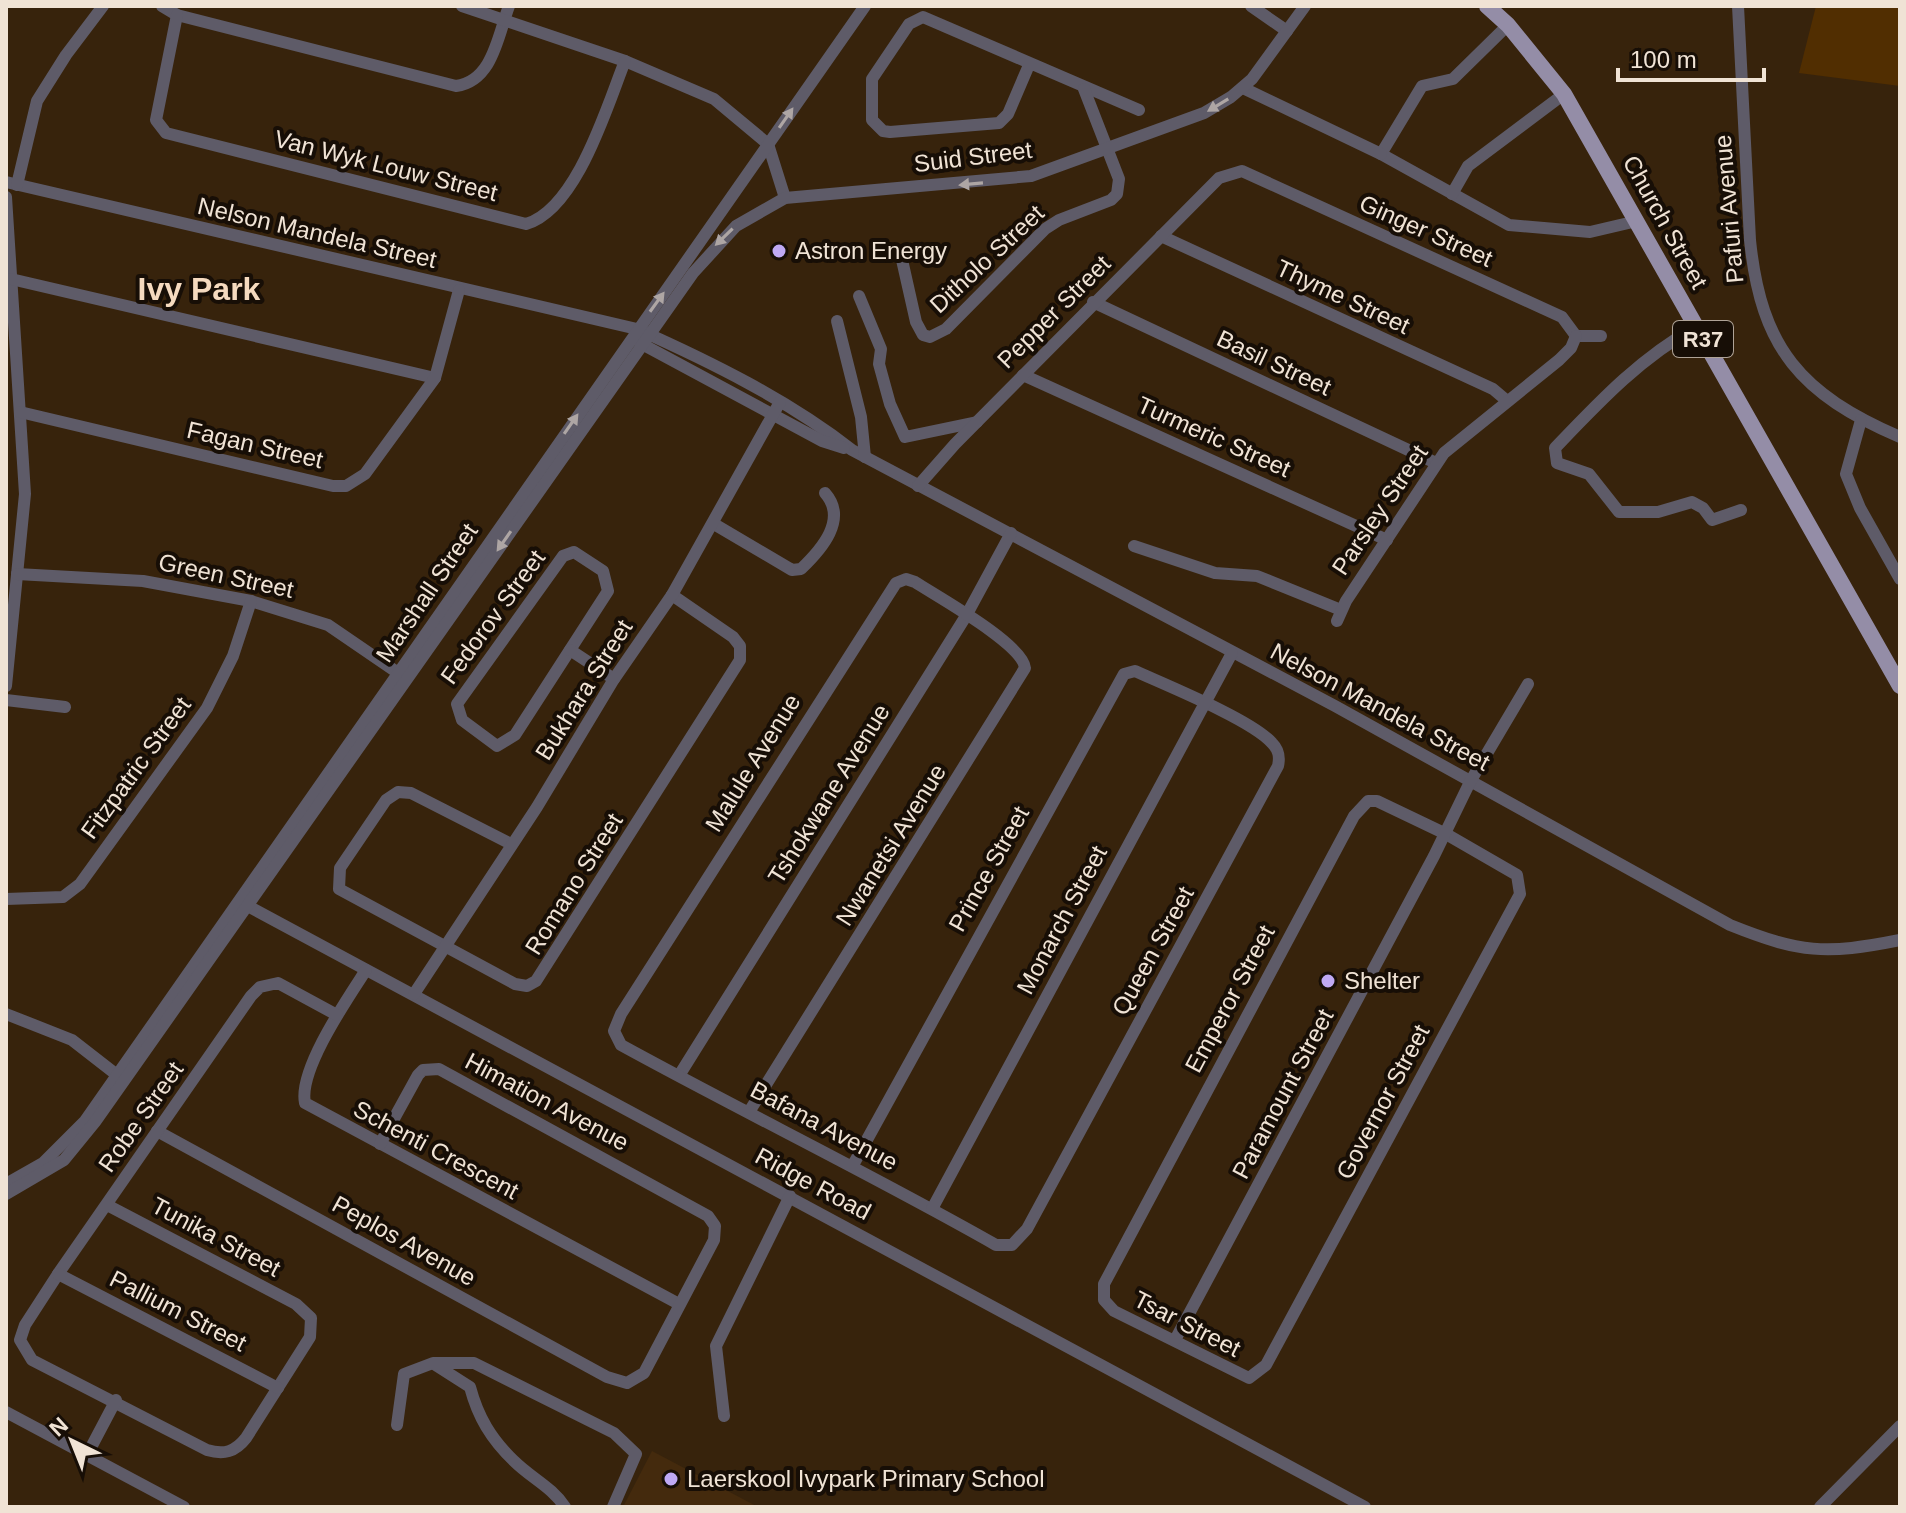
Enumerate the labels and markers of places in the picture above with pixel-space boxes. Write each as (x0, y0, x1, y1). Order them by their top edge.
place label: Astron Energy (795, 237, 947, 264)
marker: Astron Energy (770, 242, 788, 260)
place label: Shelter (1344, 967, 1420, 994)
marker: Shelter (1319, 972, 1337, 990)
place label: Laerskool Ivypark Primary School (687, 1465, 1044, 1492)
marker: Laerskool Ivypark Primary School (662, 1470, 680, 1488)

